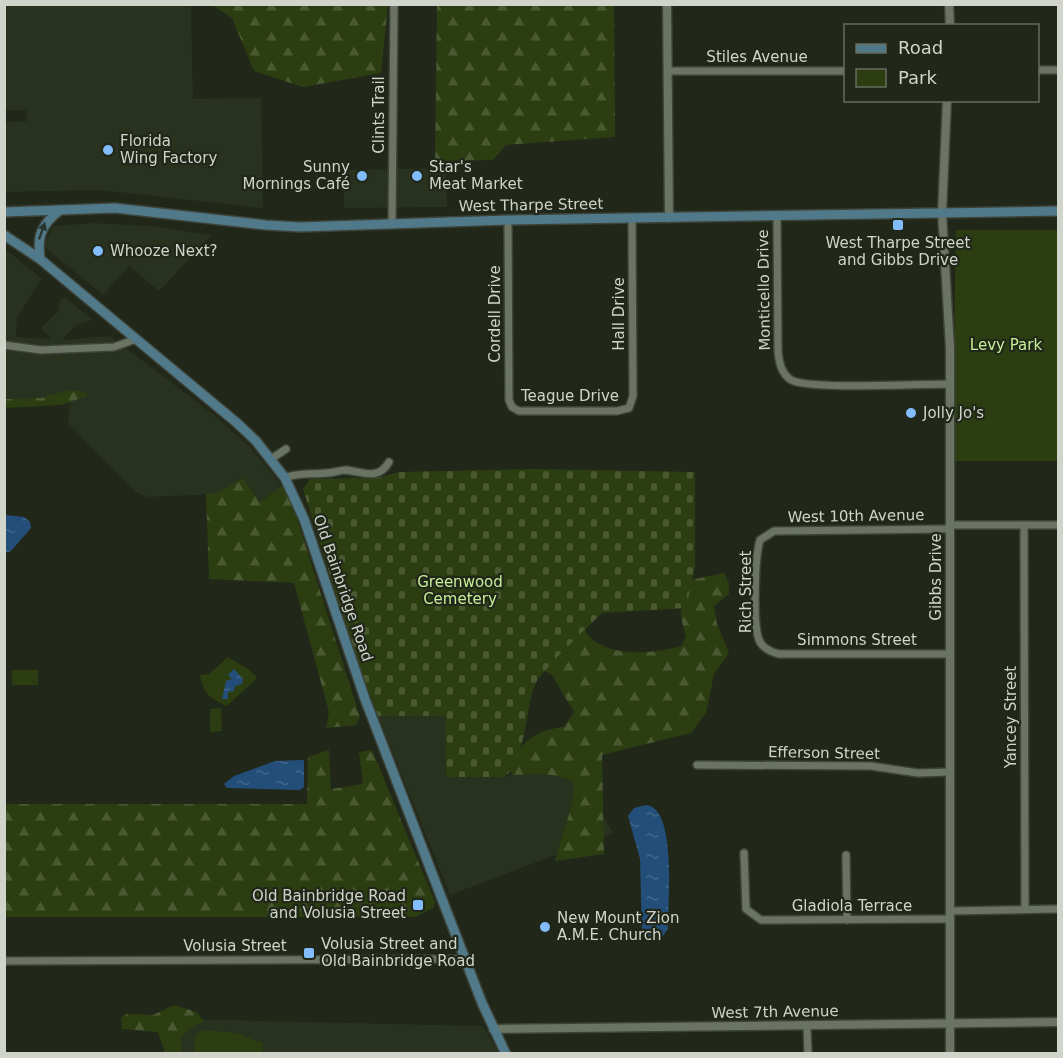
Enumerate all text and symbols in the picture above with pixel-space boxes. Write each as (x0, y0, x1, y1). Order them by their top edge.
legend (844, 24, 1039, 102)
text: Road (898, 37, 943, 58)
street label: Stiles Avenue (706, 48, 808, 66)
text: Park (898, 67, 937, 88)
street label: Clints Trail (370, 76, 388, 154)
place label: Florida Wing Factory (120, 132, 217, 167)
marker: Florida Wing Factory (101, 143, 115, 157)
place label: Sunny Mornings Café (243, 158, 350, 193)
place label: Star's Meat Market (429, 158, 523, 193)
marker: Sunny Mornings Café (355, 169, 369, 183)
marker: Star's Meat Market (410, 169, 424, 183)
street label: West Tharpe Street (458, 195, 604, 215)
marker: West Tharpe Street and Gibbs Drive (891, 218, 905, 232)
one-way arrow (38, 222, 48, 240)
street label: Monticello Drive (754, 229, 774, 351)
place label: West Tharpe Street and Gibbs Drive (826, 234, 970, 269)
place label: Whooze Next? (110, 242, 217, 260)
marker: Whooze Next? (91, 244, 105, 258)
street label: Cordell Drive (486, 265, 504, 363)
street label: Hall Drive (610, 277, 628, 351)
park label: Levy Park (970, 336, 1042, 354)
street label: Teague Drive (520, 387, 619, 405)
place label: Jolly Jo's (922, 404, 984, 422)
marker: Jolly Jo's (904, 406, 918, 420)
street label: West 10th Avenue (788, 506, 924, 526)
street label: Old Bainbridge Road (309, 512, 377, 664)
street label: Gibbs Drive (927, 533, 945, 621)
street label: Rich Street (737, 551, 755, 633)
park label: Greenwood Cemetery (417, 573, 503, 608)
street label: Simmons Street (797, 631, 917, 649)
street label: Yancey Street (1002, 666, 1020, 769)
street label: Efferson Street (768, 743, 880, 763)
place label: Old Bainbridge Road and Volusia Street (252, 887, 406, 922)
street label: Gladiola Terrace (792, 897, 912, 915)
marker: Old Bainbridge Road and Volusia Street (411, 898, 425, 912)
place label: New Mount Zion A.M.E. Church (557, 909, 679, 944)
marker: New Mount Zion A.M.E. Church (538, 920, 552, 934)
place label: Volusia Street and Old Bainbridge Road (321, 935, 475, 970)
street label: Volusia Street (183, 937, 287, 955)
marker: Volusia Street and Old Bainbridge Road (302, 946, 316, 960)
street label: West 7th Avenue (711, 1002, 839, 1022)

